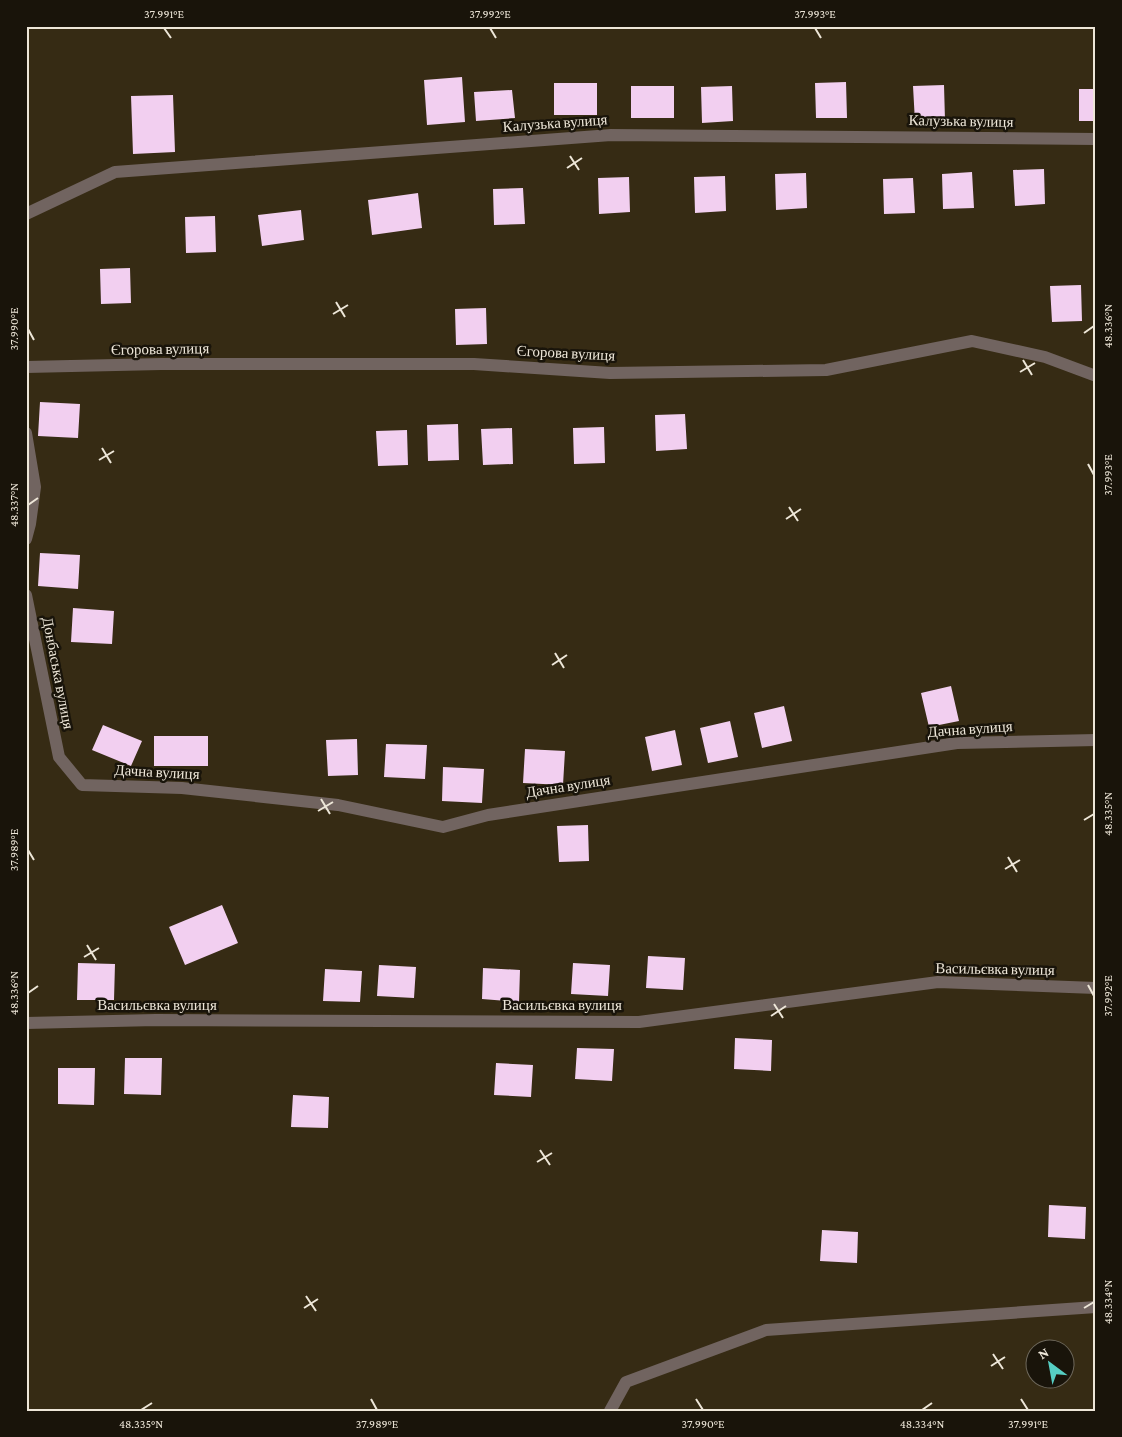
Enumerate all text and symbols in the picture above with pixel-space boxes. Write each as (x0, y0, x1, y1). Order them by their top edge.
text: 37.991°E (144, 7, 184, 21)
text: 37.992°E (469, 7, 511, 21)
text: 37.993°E (794, 7, 836, 21)
street label: Калузька вулиця (502, 111, 608, 135)
street label: Калузька вулиця (909, 112, 1014, 130)
text: 48.336°N (1101, 304, 1115, 348)
text: 37.990°E (7, 307, 21, 351)
street label: Єгорова вулиця (111, 340, 209, 358)
street label: Єгорова вулиця (516, 342, 616, 364)
text: 37.993°E (1101, 454, 1115, 496)
text: 48.337°N (7, 483, 21, 527)
street label: Донбаська вулиця (39, 616, 77, 731)
street label: Дачна вулиця (927, 718, 1013, 740)
street label: Дачна вулиця (114, 762, 200, 782)
street label: Дачна вулиця (525, 771, 611, 801)
text: 48.335°N (1101, 792, 1115, 836)
text: 37.989°E (7, 828, 21, 871)
street label: Васильєвка вулиця (935, 960, 1055, 978)
text: 48.336°N (7, 971, 21, 1015)
text: 37.992°E (1101, 975, 1115, 1017)
street label: Васильєвка вулиця (97, 997, 217, 1013)
street label: Васильєвка вулиця (502, 997, 622, 1013)
text: 48.334°N (1101, 1280, 1115, 1324)
north arrow (1024, 1340, 1074, 1390)
text: N (1035, 1343, 1052, 1362)
text: 48.335°N (119, 1417, 163, 1431)
text: 37.989°E (356, 1417, 399, 1431)
text: 37.990°E (681, 1417, 725, 1431)
text: 48.334°N (900, 1417, 944, 1431)
text: 37.991°E (1008, 1417, 1048, 1431)

